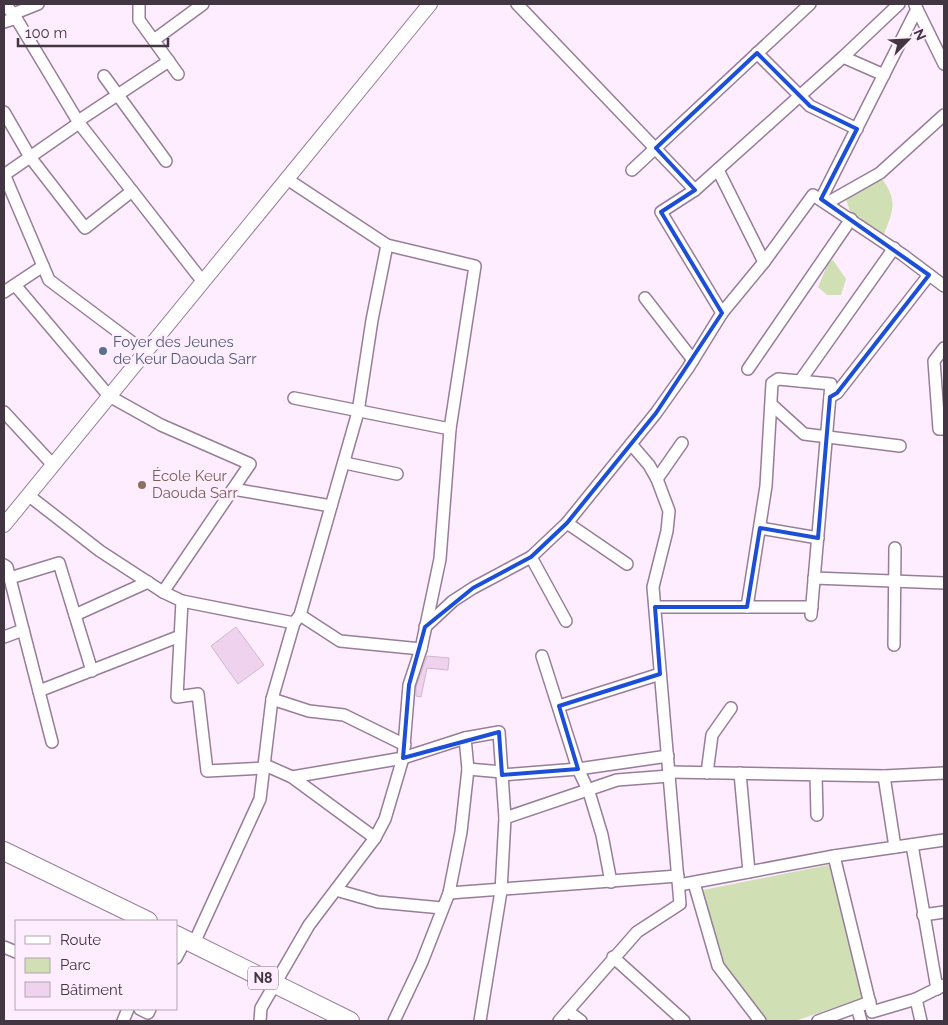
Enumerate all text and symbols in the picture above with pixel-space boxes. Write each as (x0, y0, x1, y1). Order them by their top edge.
scale bar (18, 15, 168, 47)
north arrow (883, 15, 933, 65)
text: 100 m (25, 24, 67, 42)
text: N (910, 27, 929, 43)
place label: Foyer des Jeunes de Keur Daouda Sarr (113, 333, 257, 368)
marker: Foyer des Jeunes de Keur Daouda Sarr (97, 345, 109, 357)
place label: École Keur Daouda Sarr (152, 467, 239, 502)
marker: École Keur Daouda Sarr (136, 479, 148, 491)
legend (15, 920, 178, 1010)
text: Route (60, 931, 101, 949)
text: Parc (60, 956, 91, 974)
road number: N8 (248, 966, 278, 990)
text: Bâtiment (60, 981, 123, 999)

